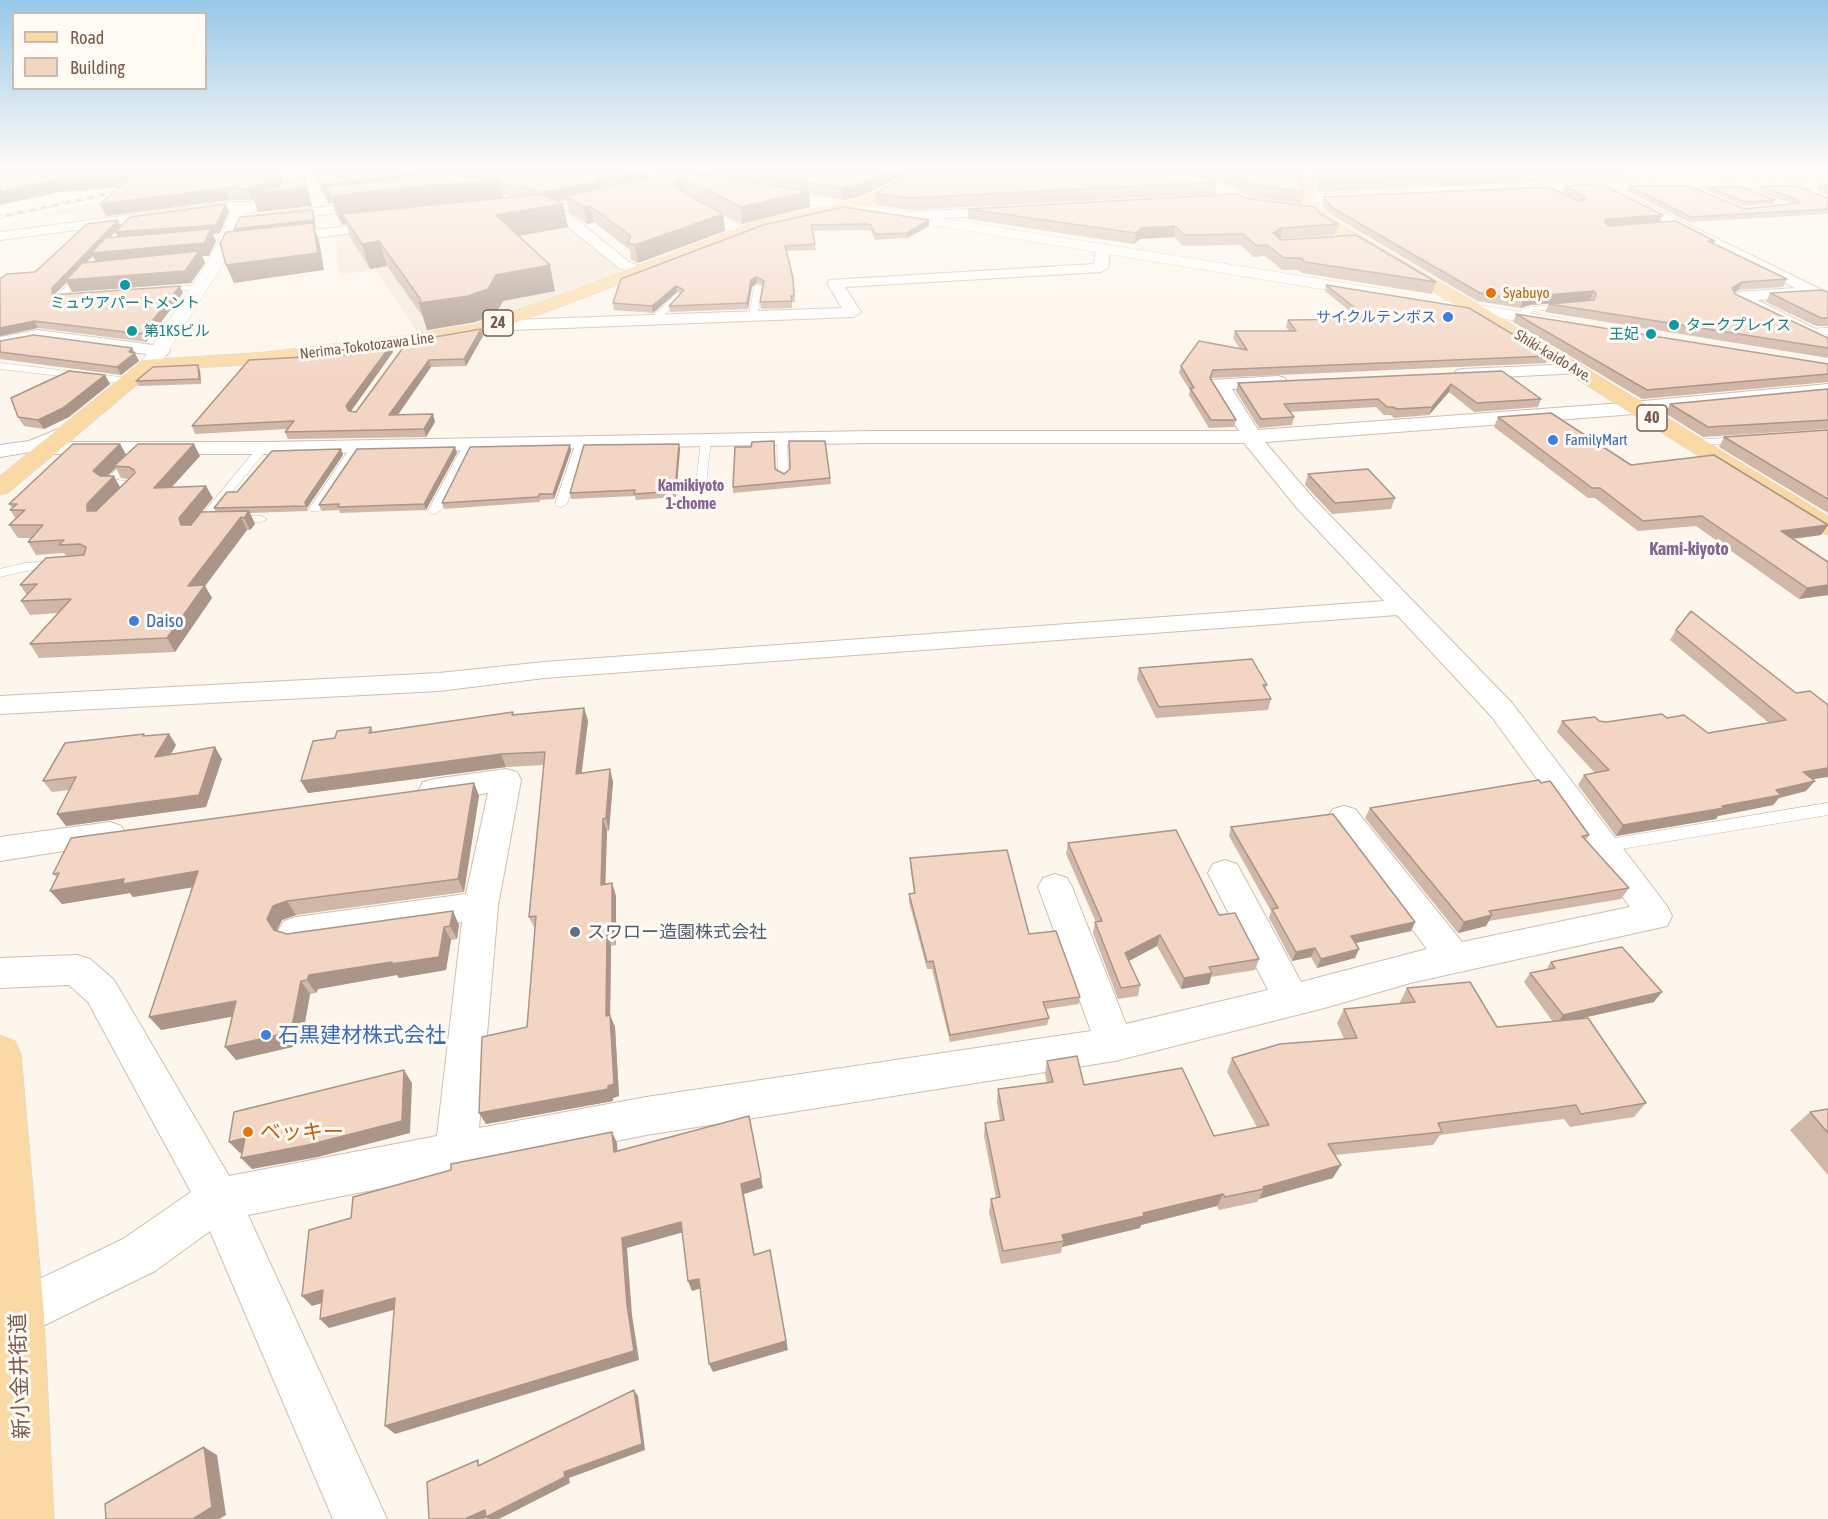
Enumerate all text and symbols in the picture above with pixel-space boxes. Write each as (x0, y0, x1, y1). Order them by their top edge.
legend (12, 12, 207, 90)
text: Road (70, 27, 104, 48)
text: Building (70, 57, 125, 78)
marker: ミュウアパートメント (118, 278, 132, 292)
place label: Syabuyo (1503, 284, 1550, 302)
marker: Syabuyo (1484, 286, 1498, 300)
place label: ミュウアパートメント (50, 294, 200, 312)
place label: サイクルテンボス (1316, 308, 1436, 326)
road number: 24 (483, 310, 513, 336)
marker: サイクルテンボス (1441, 310, 1455, 324)
place label: タークプレイス (1686, 316, 1791, 334)
marker: タークプレイス (1667, 318, 1681, 332)
place label: 第1KSビル (144, 322, 210, 340)
marker: 第1KSビル (125, 324, 139, 338)
place label: 王妃 (1609, 325, 1639, 343)
street label: Shiki-kaido Ave. (1511, 326, 1595, 386)
marker: 王妃 (1644, 327, 1658, 341)
street label: Nerima-Tokotozawa Line (299, 329, 435, 363)
road number: 40 (1637, 405, 1667, 431)
place label: FamilyMart (1565, 431, 1628, 449)
marker: FamilyMart (1546, 433, 1560, 447)
district label: Kamikiyoto 1-chome (658, 476, 724, 514)
district label: Kami-kiyoto (1649, 538, 1729, 560)
place label: Daiso (146, 610, 183, 632)
marker: Daiso (127, 614, 141, 628)
place label: スワロー造園株式会社 (587, 921, 767, 943)
marker: スワロー造園株式会社 (568, 925, 582, 939)
place label: 石黒建材株式会社 (278, 1022, 446, 1048)
marker: 石黒建材株式会社 (259, 1028, 273, 1042)
place label: ベッキー (260, 1119, 344, 1145)
marker: ベッキー (241, 1125, 255, 1139)
street label: 新小金井街道 (5, 1313, 35, 1439)

